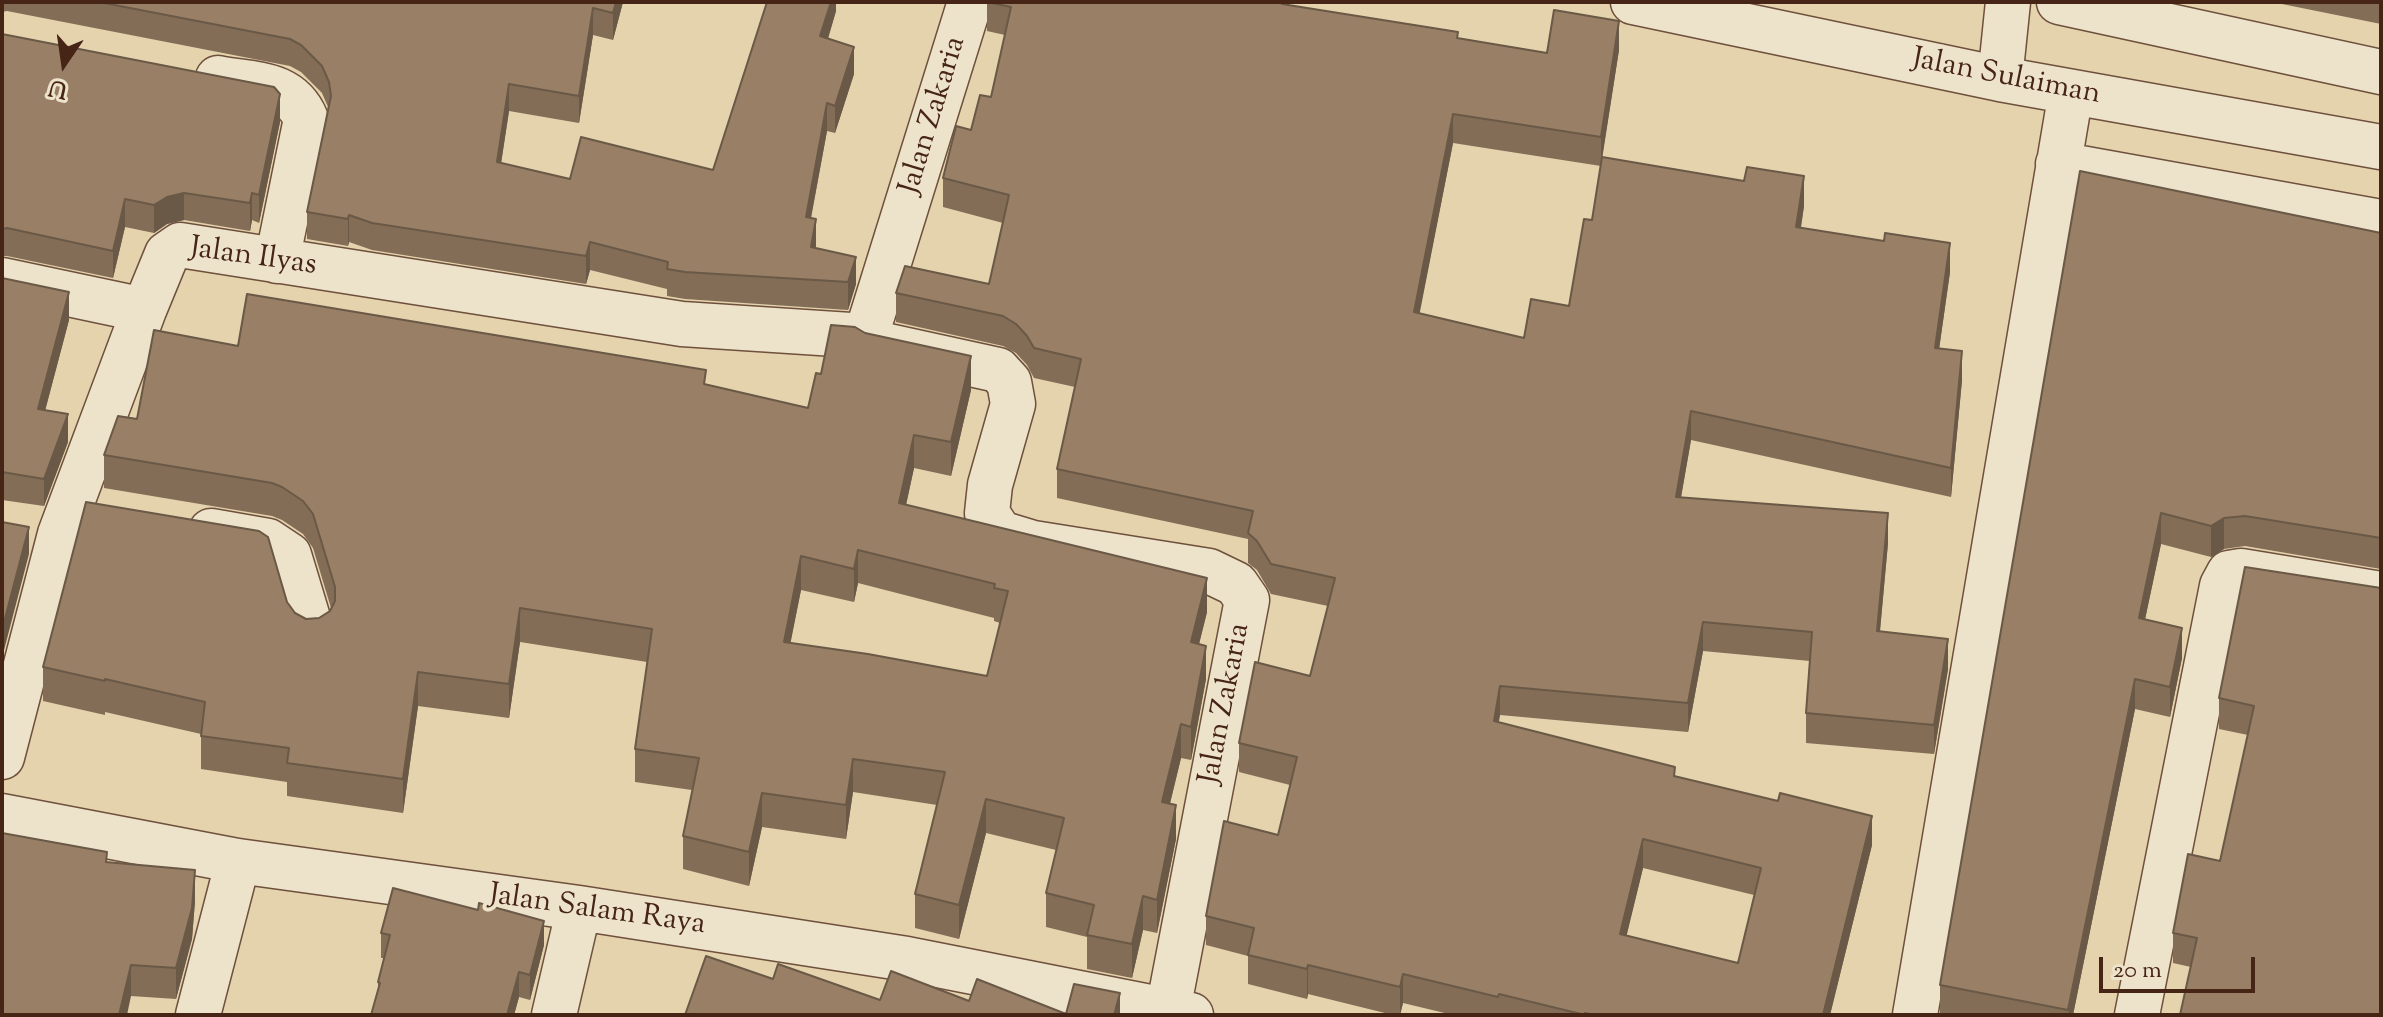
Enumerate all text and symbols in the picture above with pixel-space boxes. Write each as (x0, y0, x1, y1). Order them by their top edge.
north arrow (24, 24, 104, 104)
street label: Jalan Zakaria (894, 33, 976, 199)
street label: Jalan Sulaiman (1909, 43, 2103, 115)
text: U (46, 70, 71, 105)
street label: Jalan Ilyas (187, 232, 319, 286)
street label: Jalan Zakaria (1194, 621, 1260, 787)
street label: Jalan Salam Raya (487, 879, 707, 945)
scale bar (2103, 941, 2259, 991)
text: 20 m (2113, 954, 2162, 988)

